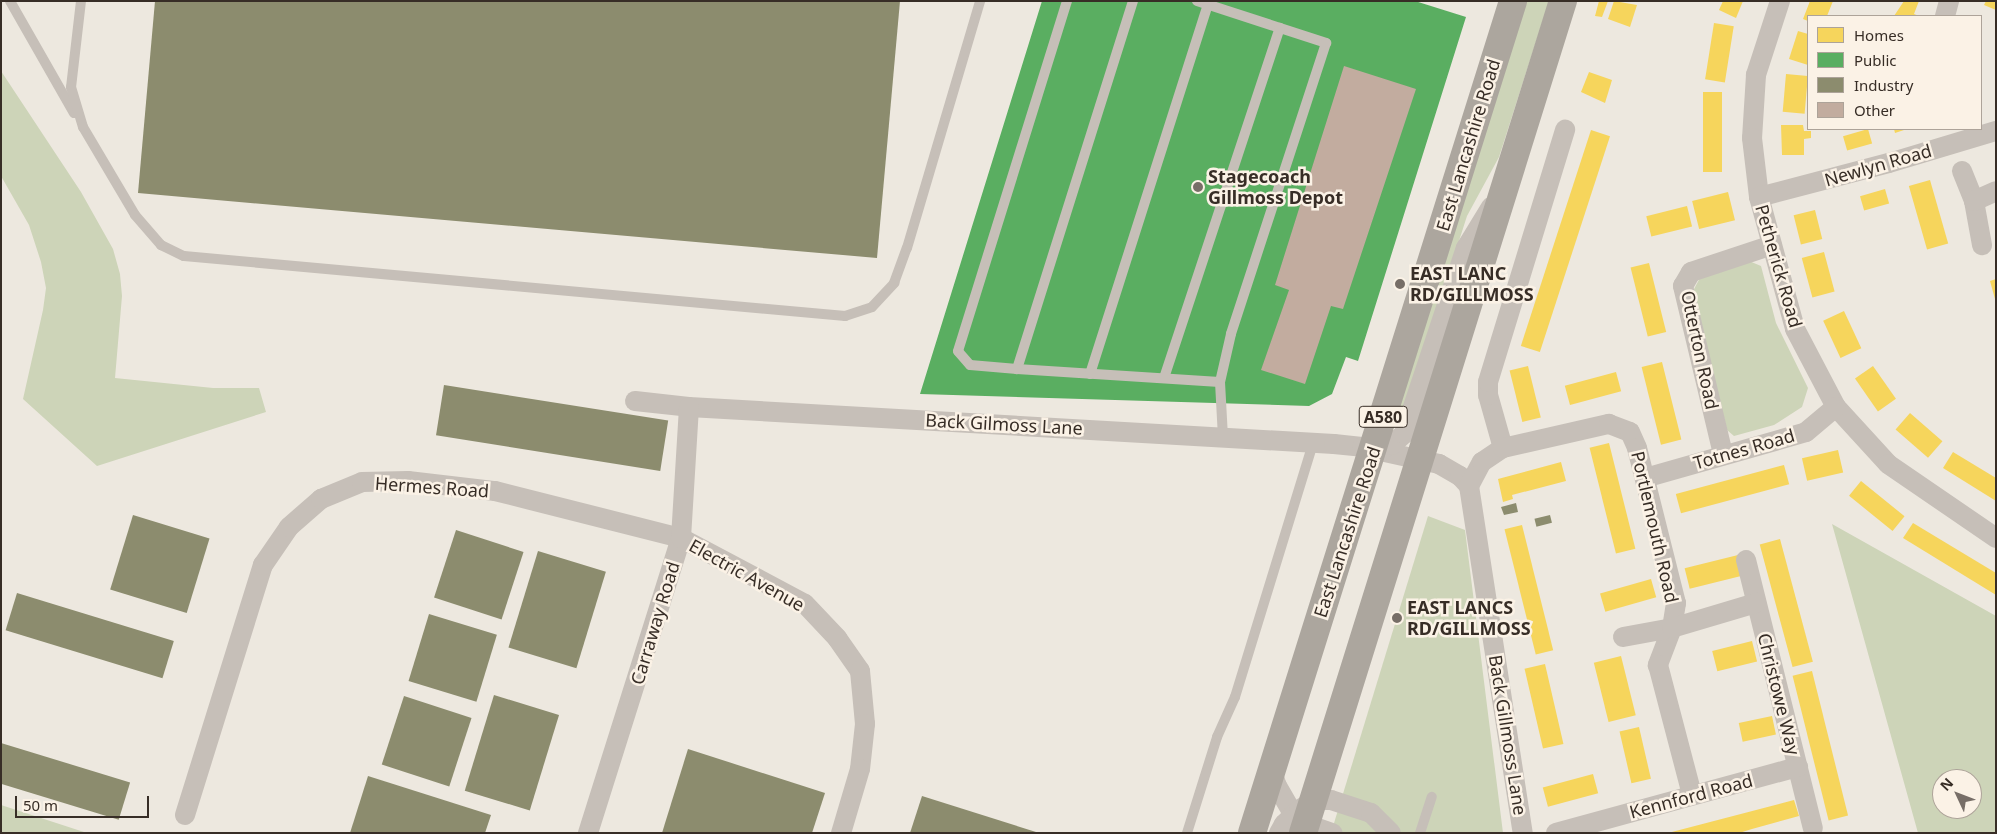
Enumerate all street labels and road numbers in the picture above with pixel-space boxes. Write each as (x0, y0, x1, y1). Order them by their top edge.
street label: East Lancashire Road (1432, 56, 1504, 234)
street label: Newlyn Road (1822, 139, 1934, 191)
street label: Petherick Road (1751, 202, 1807, 330)
street label: Otterton Road (1677, 289, 1723, 411)
road number: A580 (1358, 404, 1408, 431)
street label: Back Gilmoss Lane (925, 409, 1083, 439)
street label: Totnes Road (1691, 424, 1797, 474)
street label: East Lancashire Road (1309, 444, 1385, 620)
street label: Portlemouth Road (1627, 449, 1683, 605)
street label: Hermes Road (374, 472, 490, 502)
street label: Electric Avenue (686, 534, 808, 616)
street label: Carraway Road (626, 559, 684, 687)
street label: Christowe Way (1753, 631, 1805, 757)
street label: Back Gillmoss Lane (1485, 653, 1531, 817)
street label: Kennford Road (1627, 769, 1755, 823)

